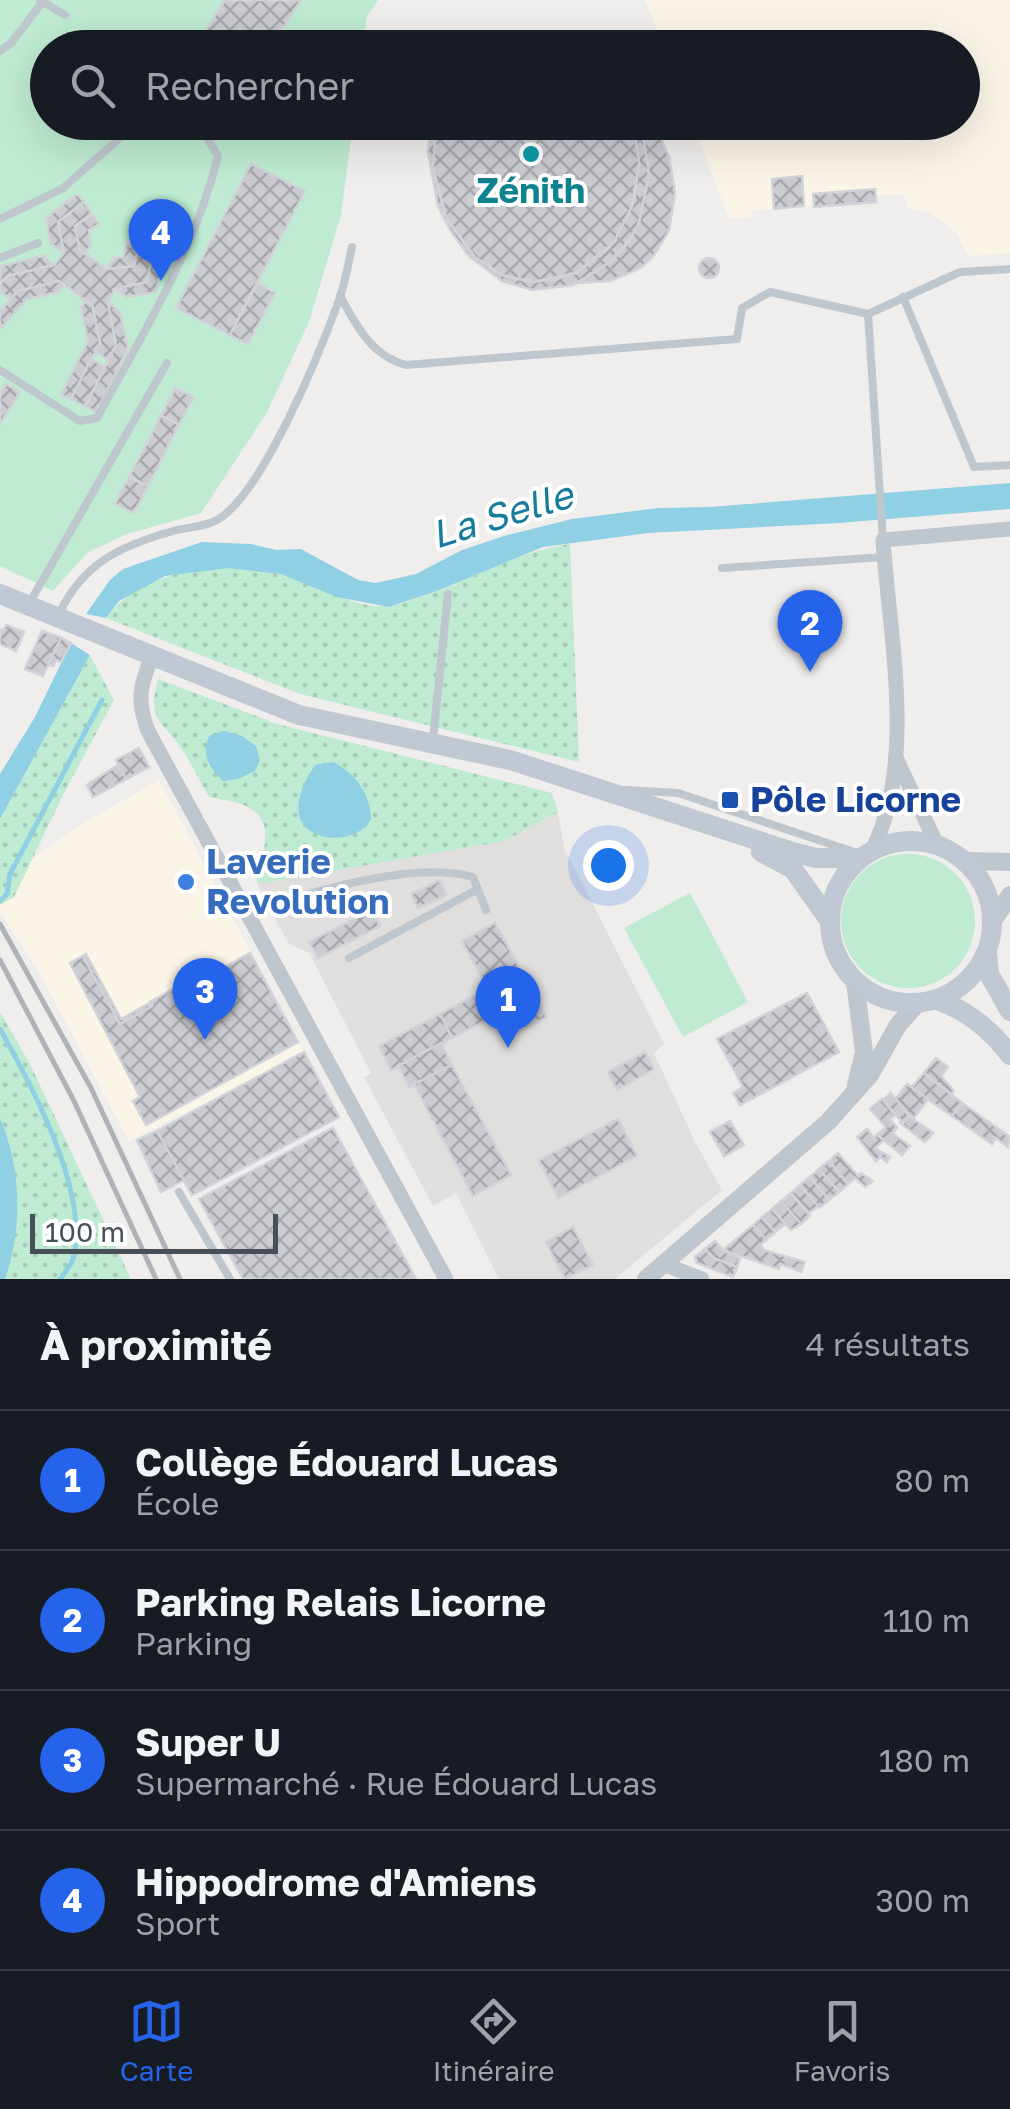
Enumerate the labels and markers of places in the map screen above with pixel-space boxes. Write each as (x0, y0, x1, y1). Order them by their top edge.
marker: Zénith (520, 143, 542, 165)
place label: Zénith (477, 169, 585, 211)
pin: 4 (128, 198, 194, 281)
pin: 2 (778, 590, 842, 672)
place label: Pôle Licorne (750, 778, 961, 820)
marker: Pôle Licorne (719, 789, 741, 811)
place label: Laverie Revolution (206, 840, 389, 922)
marker: Laverie Revolution (175, 871, 197, 893)
pin: 3 (172, 958, 238, 1040)
pin: 1 (476, 966, 540, 1048)

